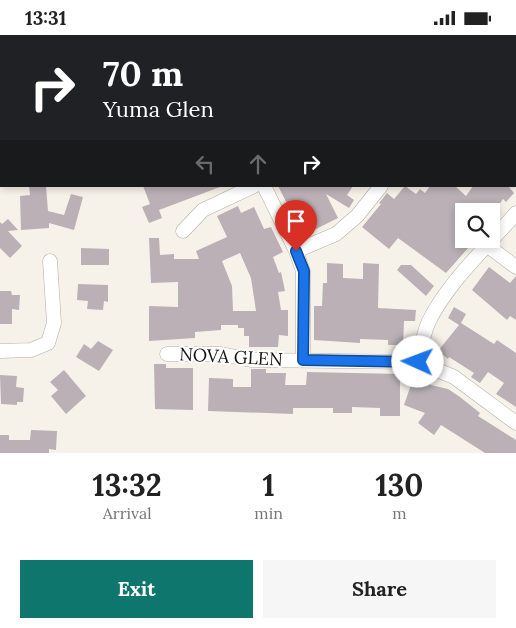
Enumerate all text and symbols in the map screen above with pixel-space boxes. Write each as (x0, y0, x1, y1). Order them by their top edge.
text: 13:31 (25, 6, 66, 30)
text: 70 m (103, 51, 183, 96)
icon: right (20, 55, 85, 120)
text: Yuma Glen (103, 95, 214, 123)
icon: left (191, 150, 219, 178)
icon: ahead (244, 150, 272, 178)
icon: right (297, 150, 325, 178)
pin (275, 200, 317, 251)
map controls (455, 203, 500, 248)
button: search (455, 203, 500, 248)
icon: arrive (282, 207, 310, 235)
position arrow (391, 335, 443, 387)
street label: NOVA GLEN (179, 342, 283, 371)
text: 13:32 (93, 466, 162, 504)
text: 1 (263, 466, 275, 504)
text: 130 (375, 466, 423, 504)
text: Arrival (103, 503, 152, 523)
text: min (254, 503, 283, 523)
text: m (392, 503, 407, 523)
button: Exit (20, 560, 253, 618)
button: Share (263, 560, 496, 618)

